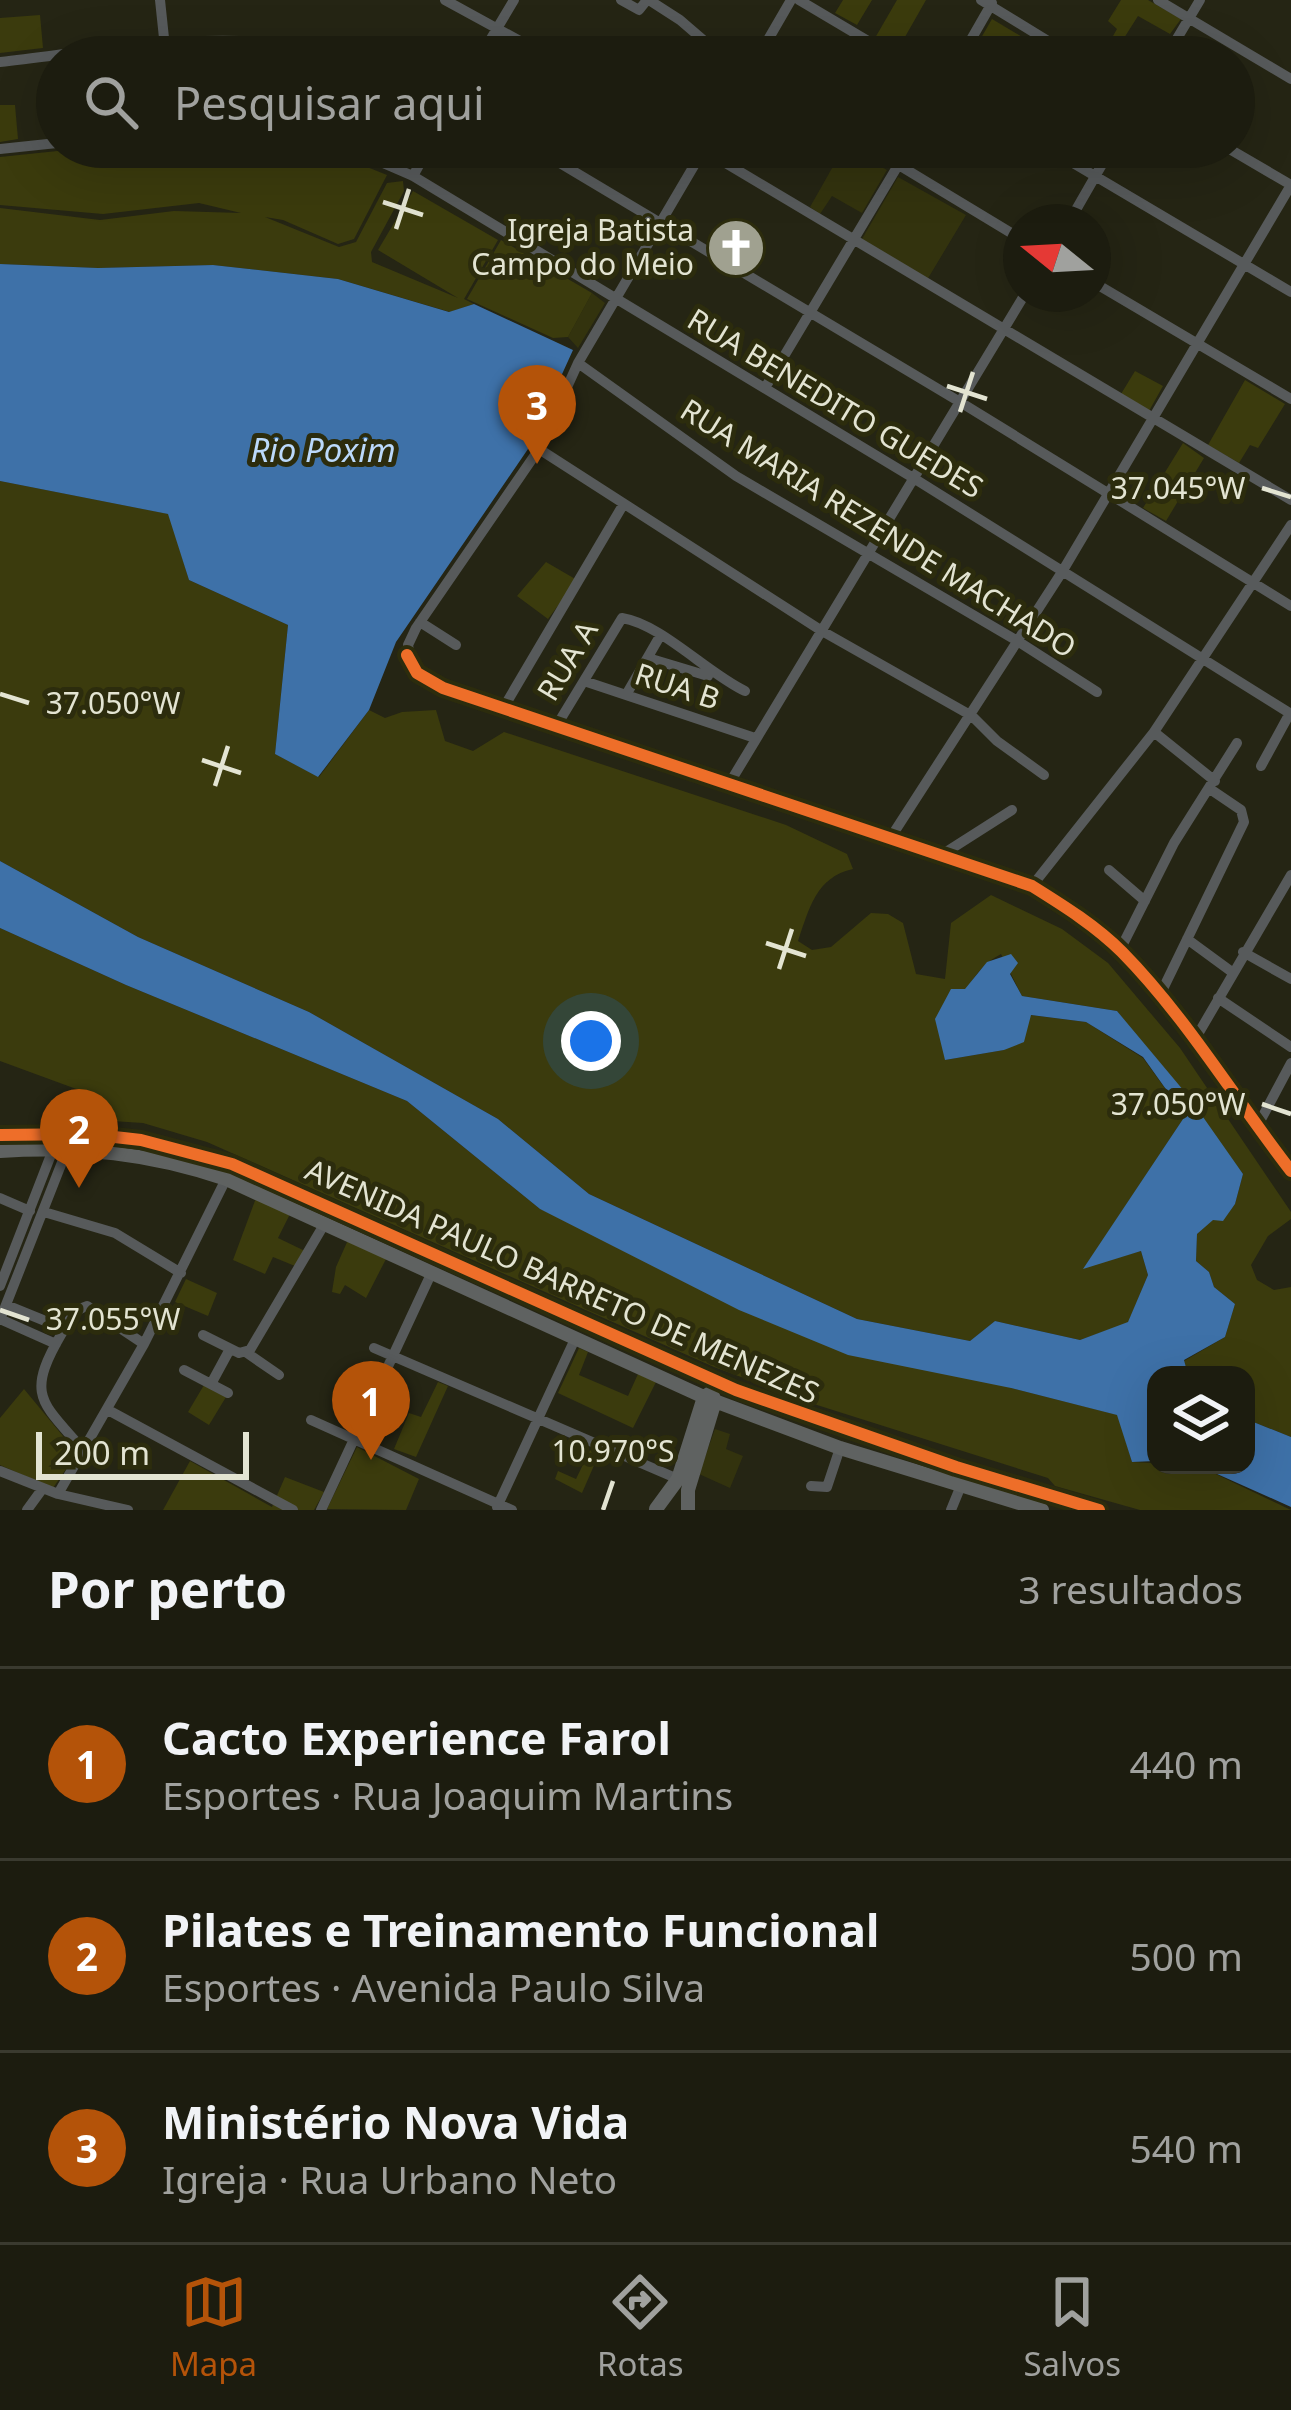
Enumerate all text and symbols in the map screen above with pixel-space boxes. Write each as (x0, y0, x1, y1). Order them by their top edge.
search box (36, 36, 1255, 168)
icon: search (78, 69, 144, 135)
text: Pesquisar aqui (174, 72, 485, 133)
north arrow (1003, 204, 1111, 312)
place label: Igreja Batista Campo do Meio (471, 209, 694, 284)
church icon: Igreja Batista Campo do Meio (705, 217, 767, 279)
street label: RUA BENEDITO GUEDES (680, 298, 991, 507)
pin: 3 (498, 365, 576, 464)
street label: RUA MARIA REZENDE MACHADO (673, 389, 1084, 667)
water label: Rio Poxim (250, 427, 396, 472)
text: 37.045°W (1111, 467, 1245, 508)
street label: RUA A (527, 612, 607, 708)
street label: RUA B (630, 653, 725, 718)
text: 37.050°W (46, 682, 180, 723)
your location (561, 1011, 621, 1071)
text: 37.050°W (1111, 1083, 1245, 1124)
pin: 2 (40, 1089, 118, 1188)
street label: AVENIDA PAULO BARRETO DE MENEZES (299, 1148, 826, 1413)
text: 37.055°W (46, 1298, 180, 1339)
pin: 1 (332, 1361, 410, 1460)
map controls (1147, 1366, 1255, 1474)
button: layers (1147, 1366, 1255, 1474)
scale bar (36, 1426, 249, 1479)
text: 200 m (54, 1430, 150, 1475)
text: 10.970°S (551, 1430, 675, 1471)
text: Por perto (48, 1553, 287, 1623)
text: 3 resultados (1018, 1562, 1243, 1615)
text: Cacto Experience Farol (162, 1707, 671, 1768)
text: 1 (76, 1737, 98, 1790)
text: 440 m (1129, 1737, 1243, 1790)
text: Esportes · Rua Joaquim Martins (162, 1768, 733, 1821)
text: Pilates e Treinamento Funcional (162, 1899, 879, 1960)
text: 2 (76, 1929, 98, 1982)
text: 500 m (1129, 1929, 1243, 1982)
text: Esportes · Avenida Paulo Silva (162, 1960, 705, 2013)
text: Ministério Nova Vida (162, 2091, 629, 2152)
text: 3 (76, 2121, 98, 2174)
text: 540 m (1129, 2121, 1243, 2174)
text: Igreja · Rua Urbano Neto (162, 2152, 617, 2205)
tab: Mapa (170, 2269, 257, 2386)
tab: Rotas (597, 2269, 684, 2386)
tab: Salvos (1023, 2269, 1121, 2386)

